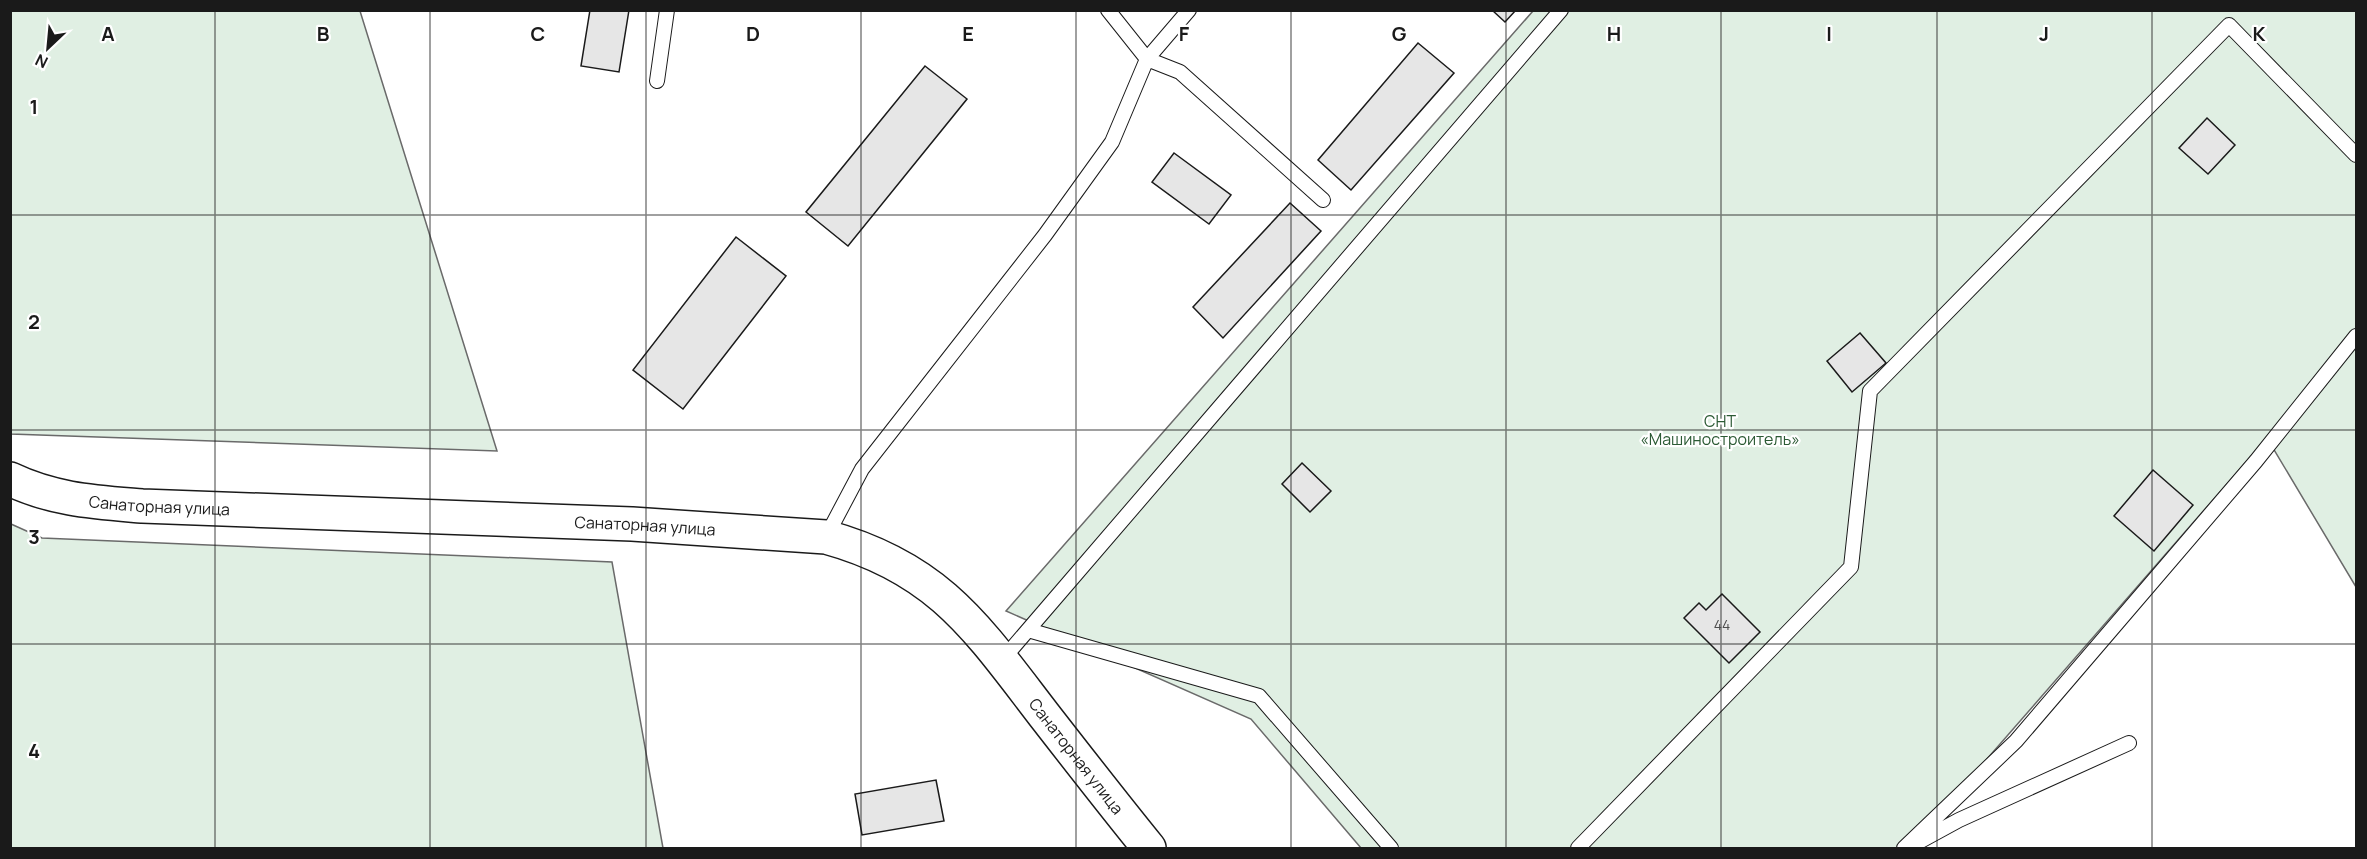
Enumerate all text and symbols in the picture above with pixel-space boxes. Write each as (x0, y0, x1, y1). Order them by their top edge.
north arrow (18, 18, 78, 78)
text: A (101, 20, 115, 47)
text: B (317, 20, 330, 47)
text: C (531, 20, 545, 47)
text: D (746, 20, 760, 47)
text: E (962, 20, 974, 47)
text: F (1179, 20, 1190, 47)
text: G (1392, 20, 1407, 47)
text: H (1607, 20, 1621, 47)
text: I (1826, 20, 1832, 47)
text: J (2039, 20, 2049, 47)
text: K (2253, 20, 2266, 47)
text: N (31, 49, 51, 74)
text: 1 (30, 93, 38, 120)
text: 2 (28, 308, 40, 335)
park label: СНТ «Машиностроитель» (1640, 410, 1800, 450)
street label: Санаторная улица (88, 490, 230, 520)
street label: Санаторная улица (574, 511, 716, 541)
text: 3 (28, 523, 40, 550)
house number: 44 (1714, 615, 1730, 634)
street label: Санаторная улица (1024, 694, 1129, 819)
text: 4 (28, 737, 40, 764)

